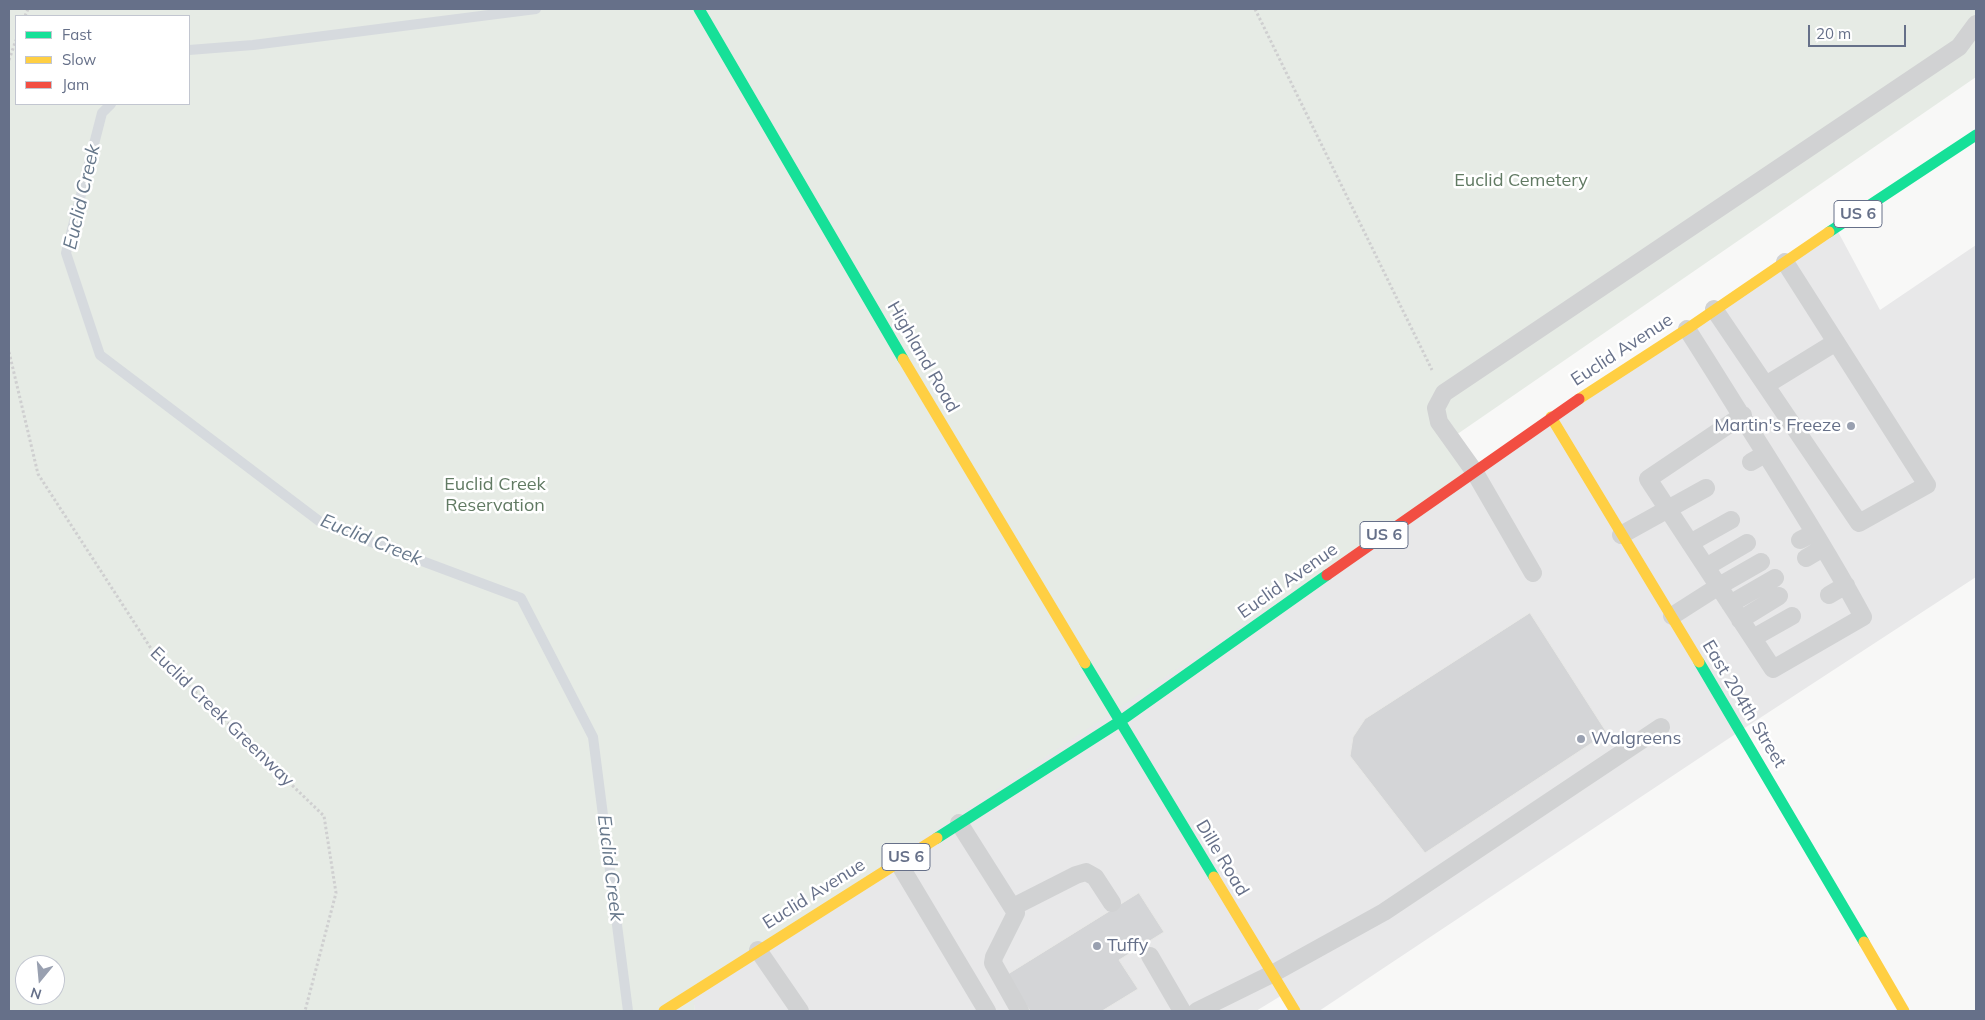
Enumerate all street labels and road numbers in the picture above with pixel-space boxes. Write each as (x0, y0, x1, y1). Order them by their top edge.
road number: US 6 (1834, 200, 1882, 228)
street label: Highland Road (882, 298, 964, 416)
street label: Euclid Avenue (1567, 309, 1677, 391)
road number: US 6 (1360, 522, 1408, 548)
street label: Euclid Avenue (1234, 539, 1342, 623)
street label: East 204th Street (1697, 636, 1791, 772)
street label: Euclid Creek Greenway (146, 643, 298, 791)
street label: Dille Road (1191, 816, 1253, 900)
road number: US 6 (882, 844, 930, 870)
street label: Euclid Avenue (759, 854, 869, 934)

